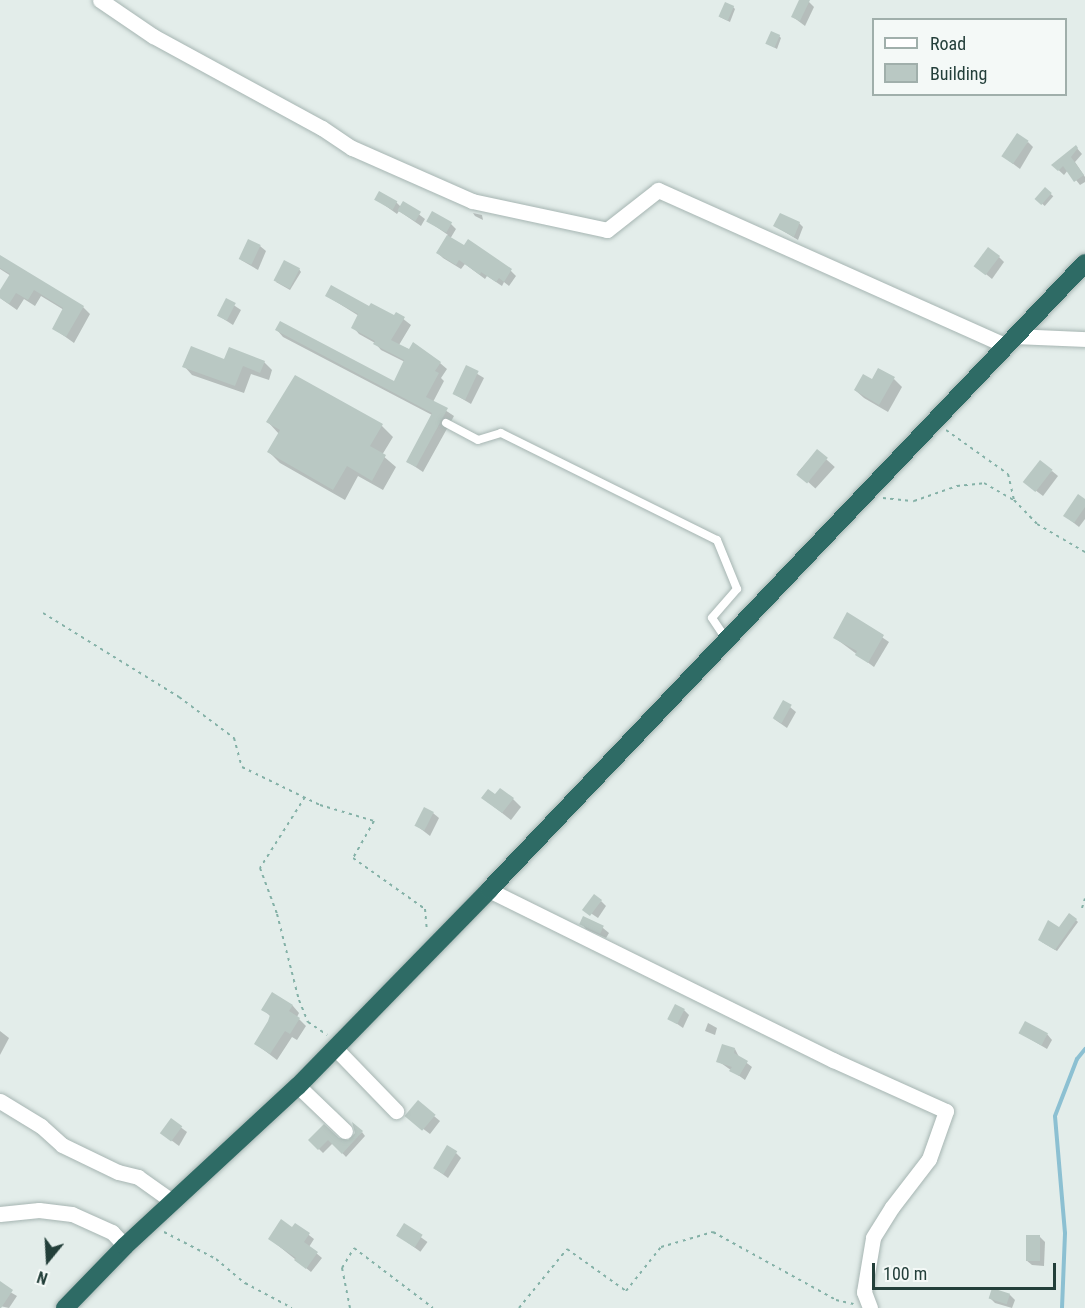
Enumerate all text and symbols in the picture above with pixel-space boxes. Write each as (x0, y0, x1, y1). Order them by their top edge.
legend (872, 18, 1067, 96)
text: Road (930, 33, 966, 54)
text: Building (930, 63, 987, 84)
north arrow (18, 1230, 78, 1290)
scale bar (875, 1251, 1060, 1289)
text: 100 m (883, 1263, 927, 1284)
text: N (35, 1267, 50, 1288)

